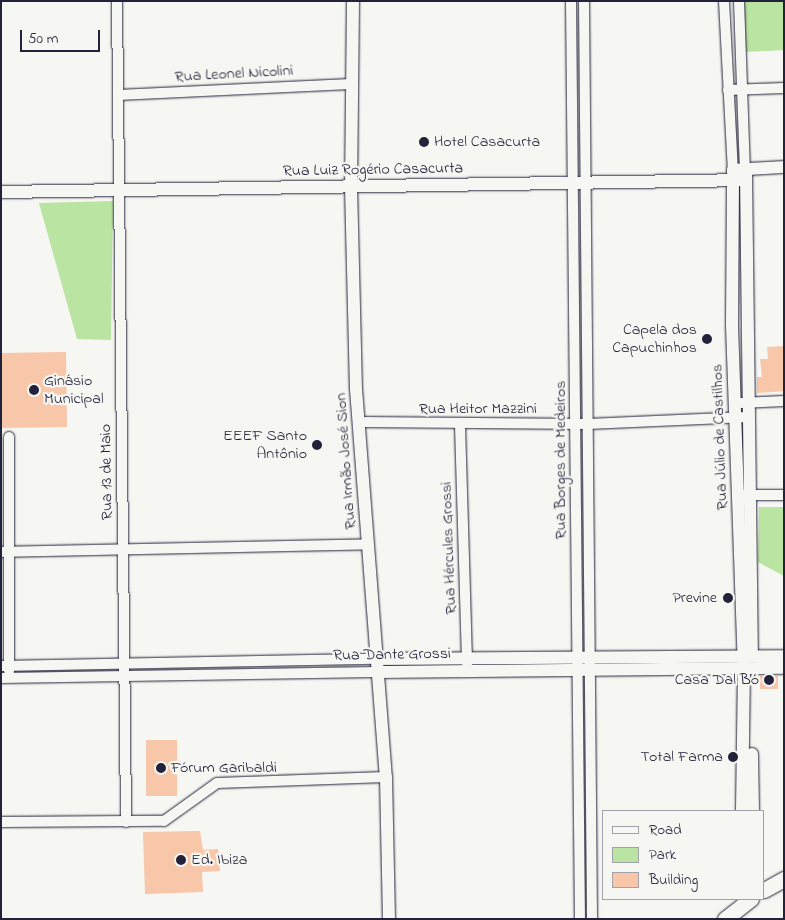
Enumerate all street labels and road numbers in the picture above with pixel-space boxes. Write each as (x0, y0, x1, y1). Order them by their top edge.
street label: Rua Leonel Nicolini (174, 61, 294, 87)
street label: Rua Luiz Rogério Casacurta (283, 159, 463, 181)
street label: Rua Júlio de Castilhos (708, 364, 732, 510)
street label: Rua Borges de Medeiros (551, 381, 571, 539)
street label: Rua Irmão José Sion (332, 392, 360, 530)
street label: Rua Heitor Mazzini (419, 399, 537, 419)
street label: Rua 13 de Maio (97, 424, 117, 520)
street label: Rua Hércules Grossi (437, 481, 461, 615)
street label: Rua Dante Grossi (333, 644, 451, 666)

